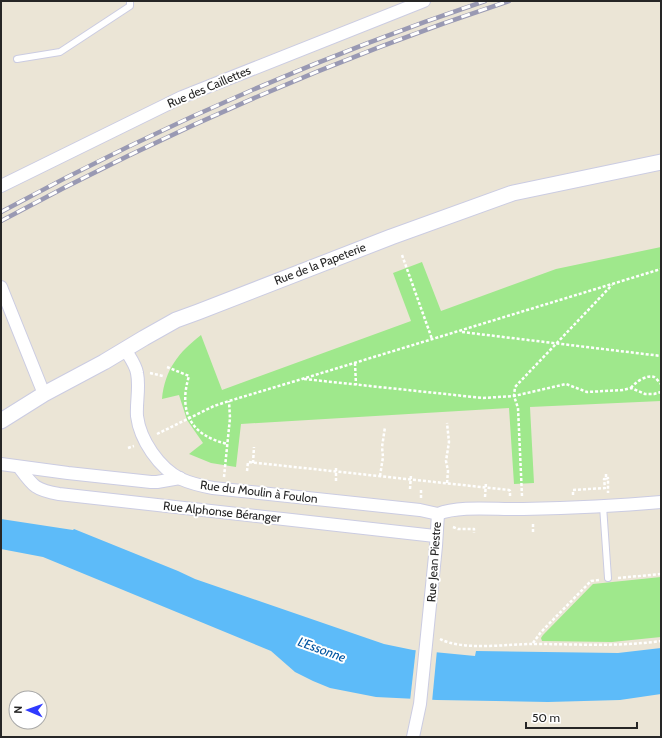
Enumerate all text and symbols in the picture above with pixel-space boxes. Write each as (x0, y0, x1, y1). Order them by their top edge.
street label: Rue des Caillettes (165, 62, 253, 111)
street label: Rue de la Papeterie (272, 239, 368, 288)
street label: Rue du Moulin à Foulon (199, 477, 319, 506)
street label: Rue Alphonse Béranger (163, 498, 282, 525)
street label: Rue Jean Piestre (423, 521, 444, 603)
water label: L'Essonne (296, 633, 348, 665)
north arrow (8, 690, 48, 730)
scale bar (526, 704, 637, 730)
text: N (11, 706, 25, 714)
text: 50 m (532, 710, 560, 725)

